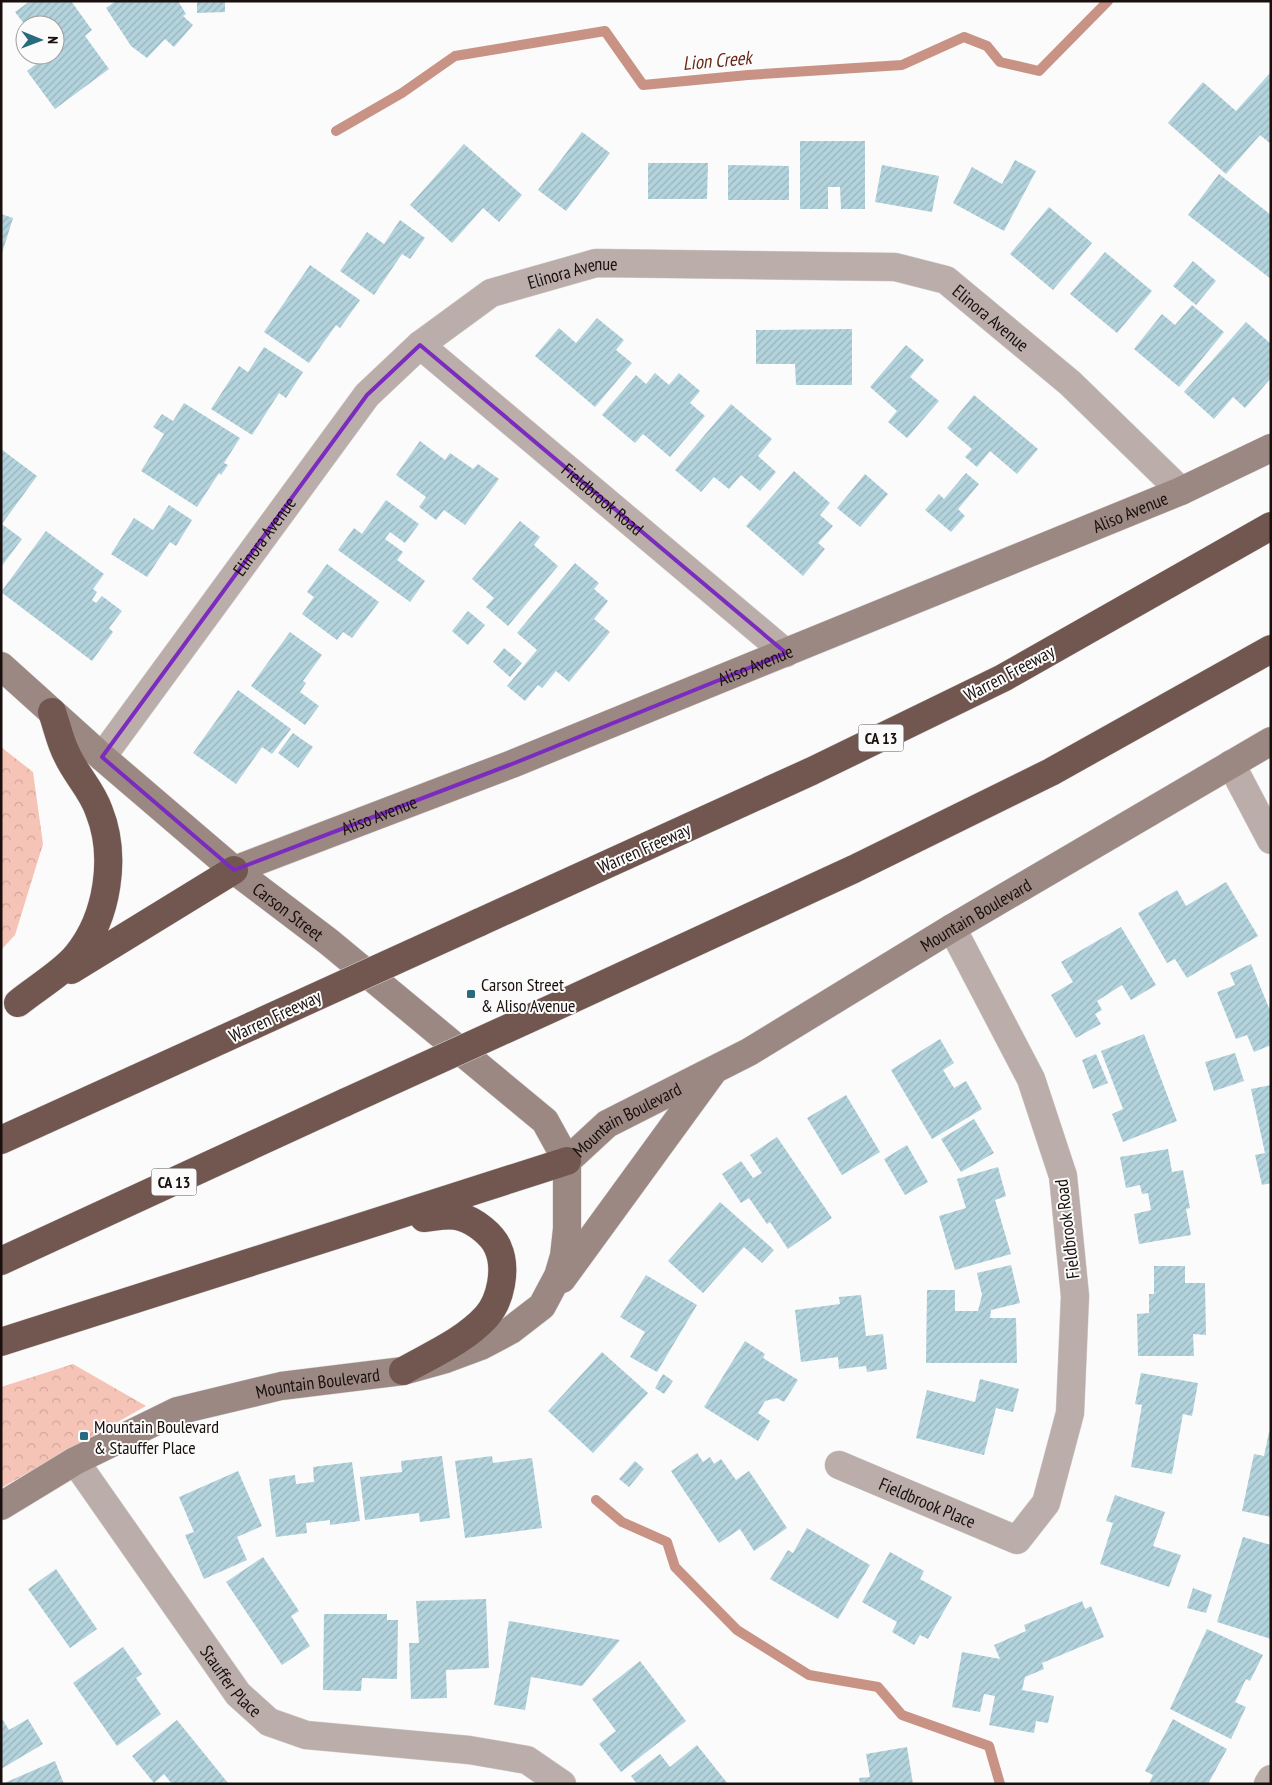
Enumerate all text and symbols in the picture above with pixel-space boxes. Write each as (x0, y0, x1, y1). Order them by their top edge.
north arrow (15, 15, 65, 65)
text: N (44, 36, 62, 44)
water label: Lion Creek (681, 45, 755, 75)
street label: Elinora Avenue (525, 251, 618, 294)
street label: Elinora Avenue (948, 279, 1034, 356)
street label: Fieldbrook Road (557, 458, 649, 540)
street label: Aliso Avenue (1089, 486, 1171, 537)
street label: Elinora Avenue (227, 492, 300, 580)
street label: Aliso Avenue (714, 639, 796, 690)
street label: Warren Freeway (960, 639, 1058, 706)
road number: CA 13 (858, 724, 904, 751)
street label: Aliso Avenue (338, 790, 420, 840)
street label: Warren Freeway (594, 817, 694, 879)
street label: Mountain Boulevard (916, 873, 1035, 956)
street label: Carson Street (248, 877, 329, 946)
place label: Carson Street & Aliso Avenue (481, 973, 575, 1017)
street label: Warren Freeway (225, 985, 325, 1047)
marker: Carson Street & Aliso Avenue (465, 988, 477, 1000)
street label: Mountain Boulevard (567, 1077, 685, 1162)
road number: CA 13 (152, 1168, 196, 1196)
street label: Fieldbrook Road (1049, 1178, 1085, 1280)
street label: Mountain Boulevard (253, 1362, 381, 1403)
place label: Mountain Boulevard & Stauffer Place (94, 1415, 219, 1459)
marker: Mountain Boulevard & Stauffer Place (78, 1430, 90, 1442)
street label: Fieldbrook Place (876, 1472, 979, 1533)
street label: Stauffer Place (196, 1640, 267, 1722)

